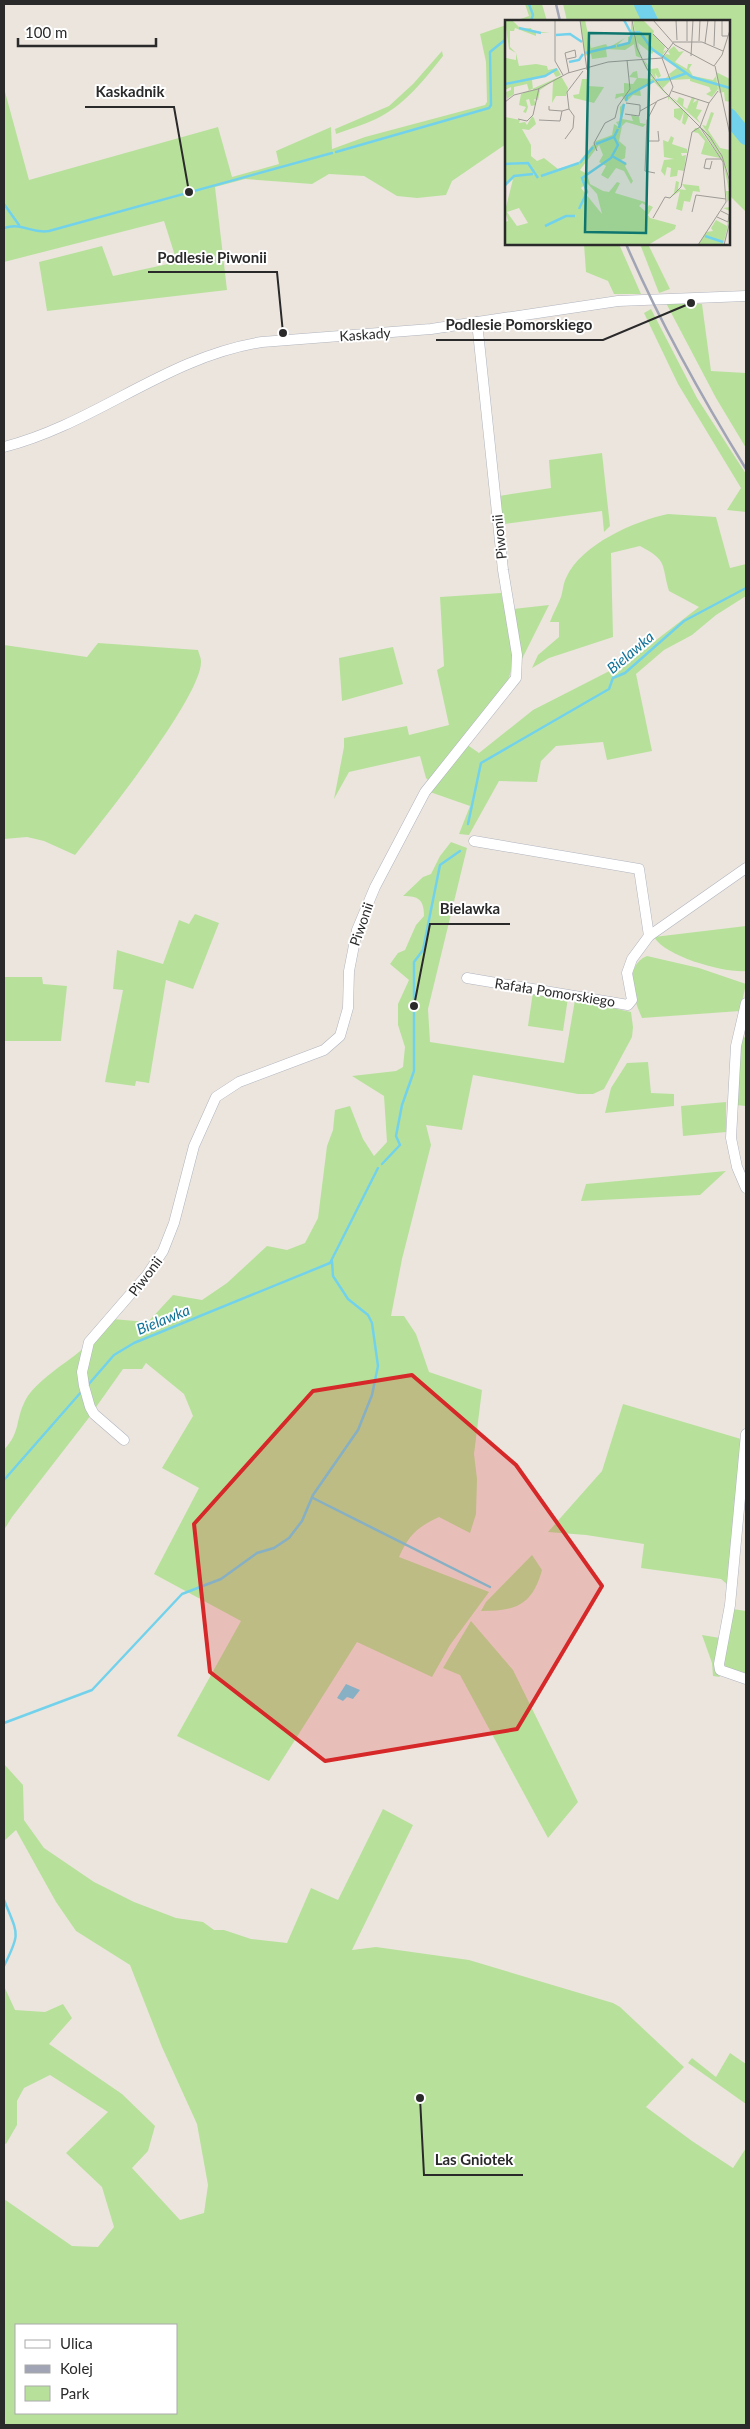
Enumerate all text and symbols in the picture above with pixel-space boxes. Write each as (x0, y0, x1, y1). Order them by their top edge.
scale bar (18, 15, 155, 47)
inset map (505, 20, 730, 245)
text: 100 m (25, 23, 67, 41)
callout: Kaskadnik (85, 77, 174, 107)
text: Kaskadnik (96, 82, 165, 100)
callout: Podlesie Piwonii (148, 242, 277, 272)
text: Podlesie Piwonii (157, 248, 267, 266)
callout: Podlesie Pomorskiego (436, 310, 603, 340)
text: Podlesie Pomorskiego (446, 315, 593, 333)
street label: Kaskady (339, 324, 392, 344)
street label: Piwonii (488, 514, 510, 560)
water label: Bielawka (603, 627, 657, 677)
callout: Bielawka (430, 894, 510, 924)
text: Bielawka (440, 899, 500, 917)
street label: Piwonii (346, 900, 376, 948)
street label: Rafała Pomorskiego (494, 974, 616, 1010)
street label: Piwonii (125, 1253, 165, 1299)
water label: Bielawka (134, 1300, 193, 1338)
callout: Las Gniotek (424, 2145, 523, 2175)
text: Las Gniotek (435, 2150, 514, 2168)
legend (15, 2324, 178, 2414)
text: Ulica (60, 2334, 93, 2352)
text: Kolej (60, 2359, 93, 2377)
text: Park (60, 2384, 90, 2402)

